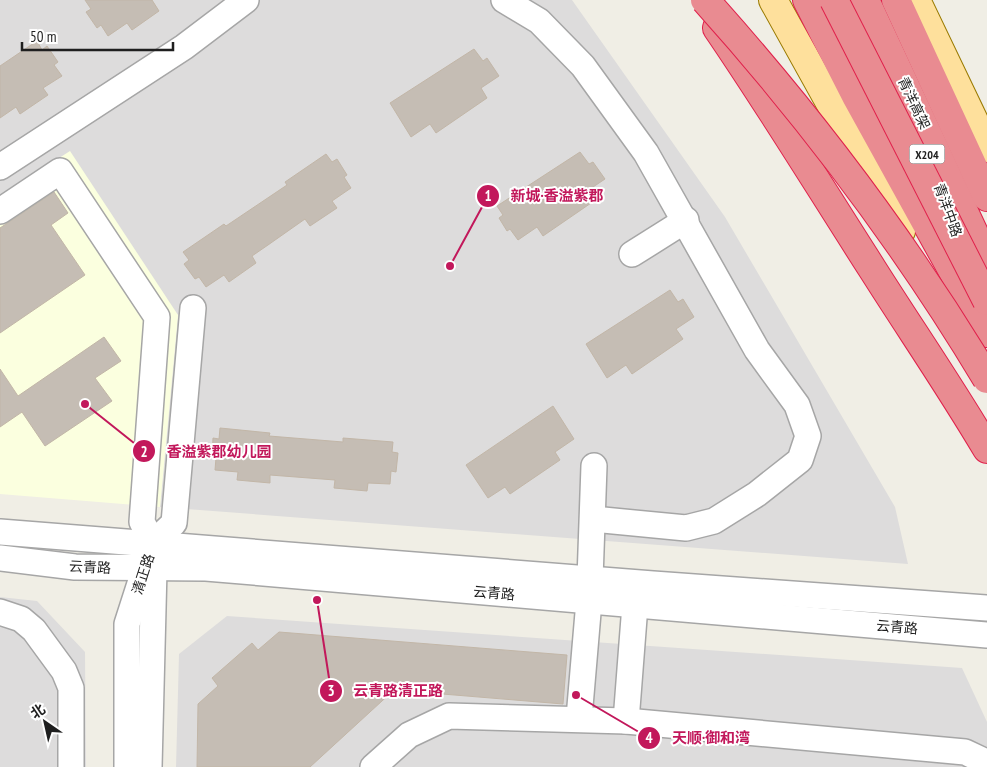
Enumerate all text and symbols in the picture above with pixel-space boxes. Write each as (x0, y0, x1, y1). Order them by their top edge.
scale bar (22, 20, 174, 52)
text: 50 m (30, 27, 56, 46)
street label: 青洋高架 (894, 74, 934, 132)
road number: X204 (910, 144, 944, 164)
callout: 新城·香溢紫郡 (475, 181, 613, 211)
street label: 青洋中路 (930, 181, 966, 239)
text: 1 (484, 186, 492, 205)
text: 新城·香溢紫郡 (510, 186, 604, 205)
callout: 香溢紫郡幼儿园 (132, 436, 282, 466)
text: 2 (140, 442, 148, 461)
text: 香溢紫郡幼儿园 (166, 442, 272, 461)
street label: 清正路 (128, 551, 158, 597)
street label: 云青路 (69, 557, 111, 577)
street label: 云青路 (472, 582, 516, 604)
street label: 云青路 (875, 616, 919, 638)
callout: 云青路清正路 (318, 676, 453, 706)
text: 3 (327, 681, 335, 700)
text: 云青路清正路 (353, 681, 443, 700)
north arrow (20, 697, 70, 747)
text: 北 (27, 700, 49, 723)
callout: 天顺·御和湾 (637, 723, 760, 753)
text: 4 (645, 728, 653, 747)
text: 天顺·御和湾 (672, 728, 750, 747)

